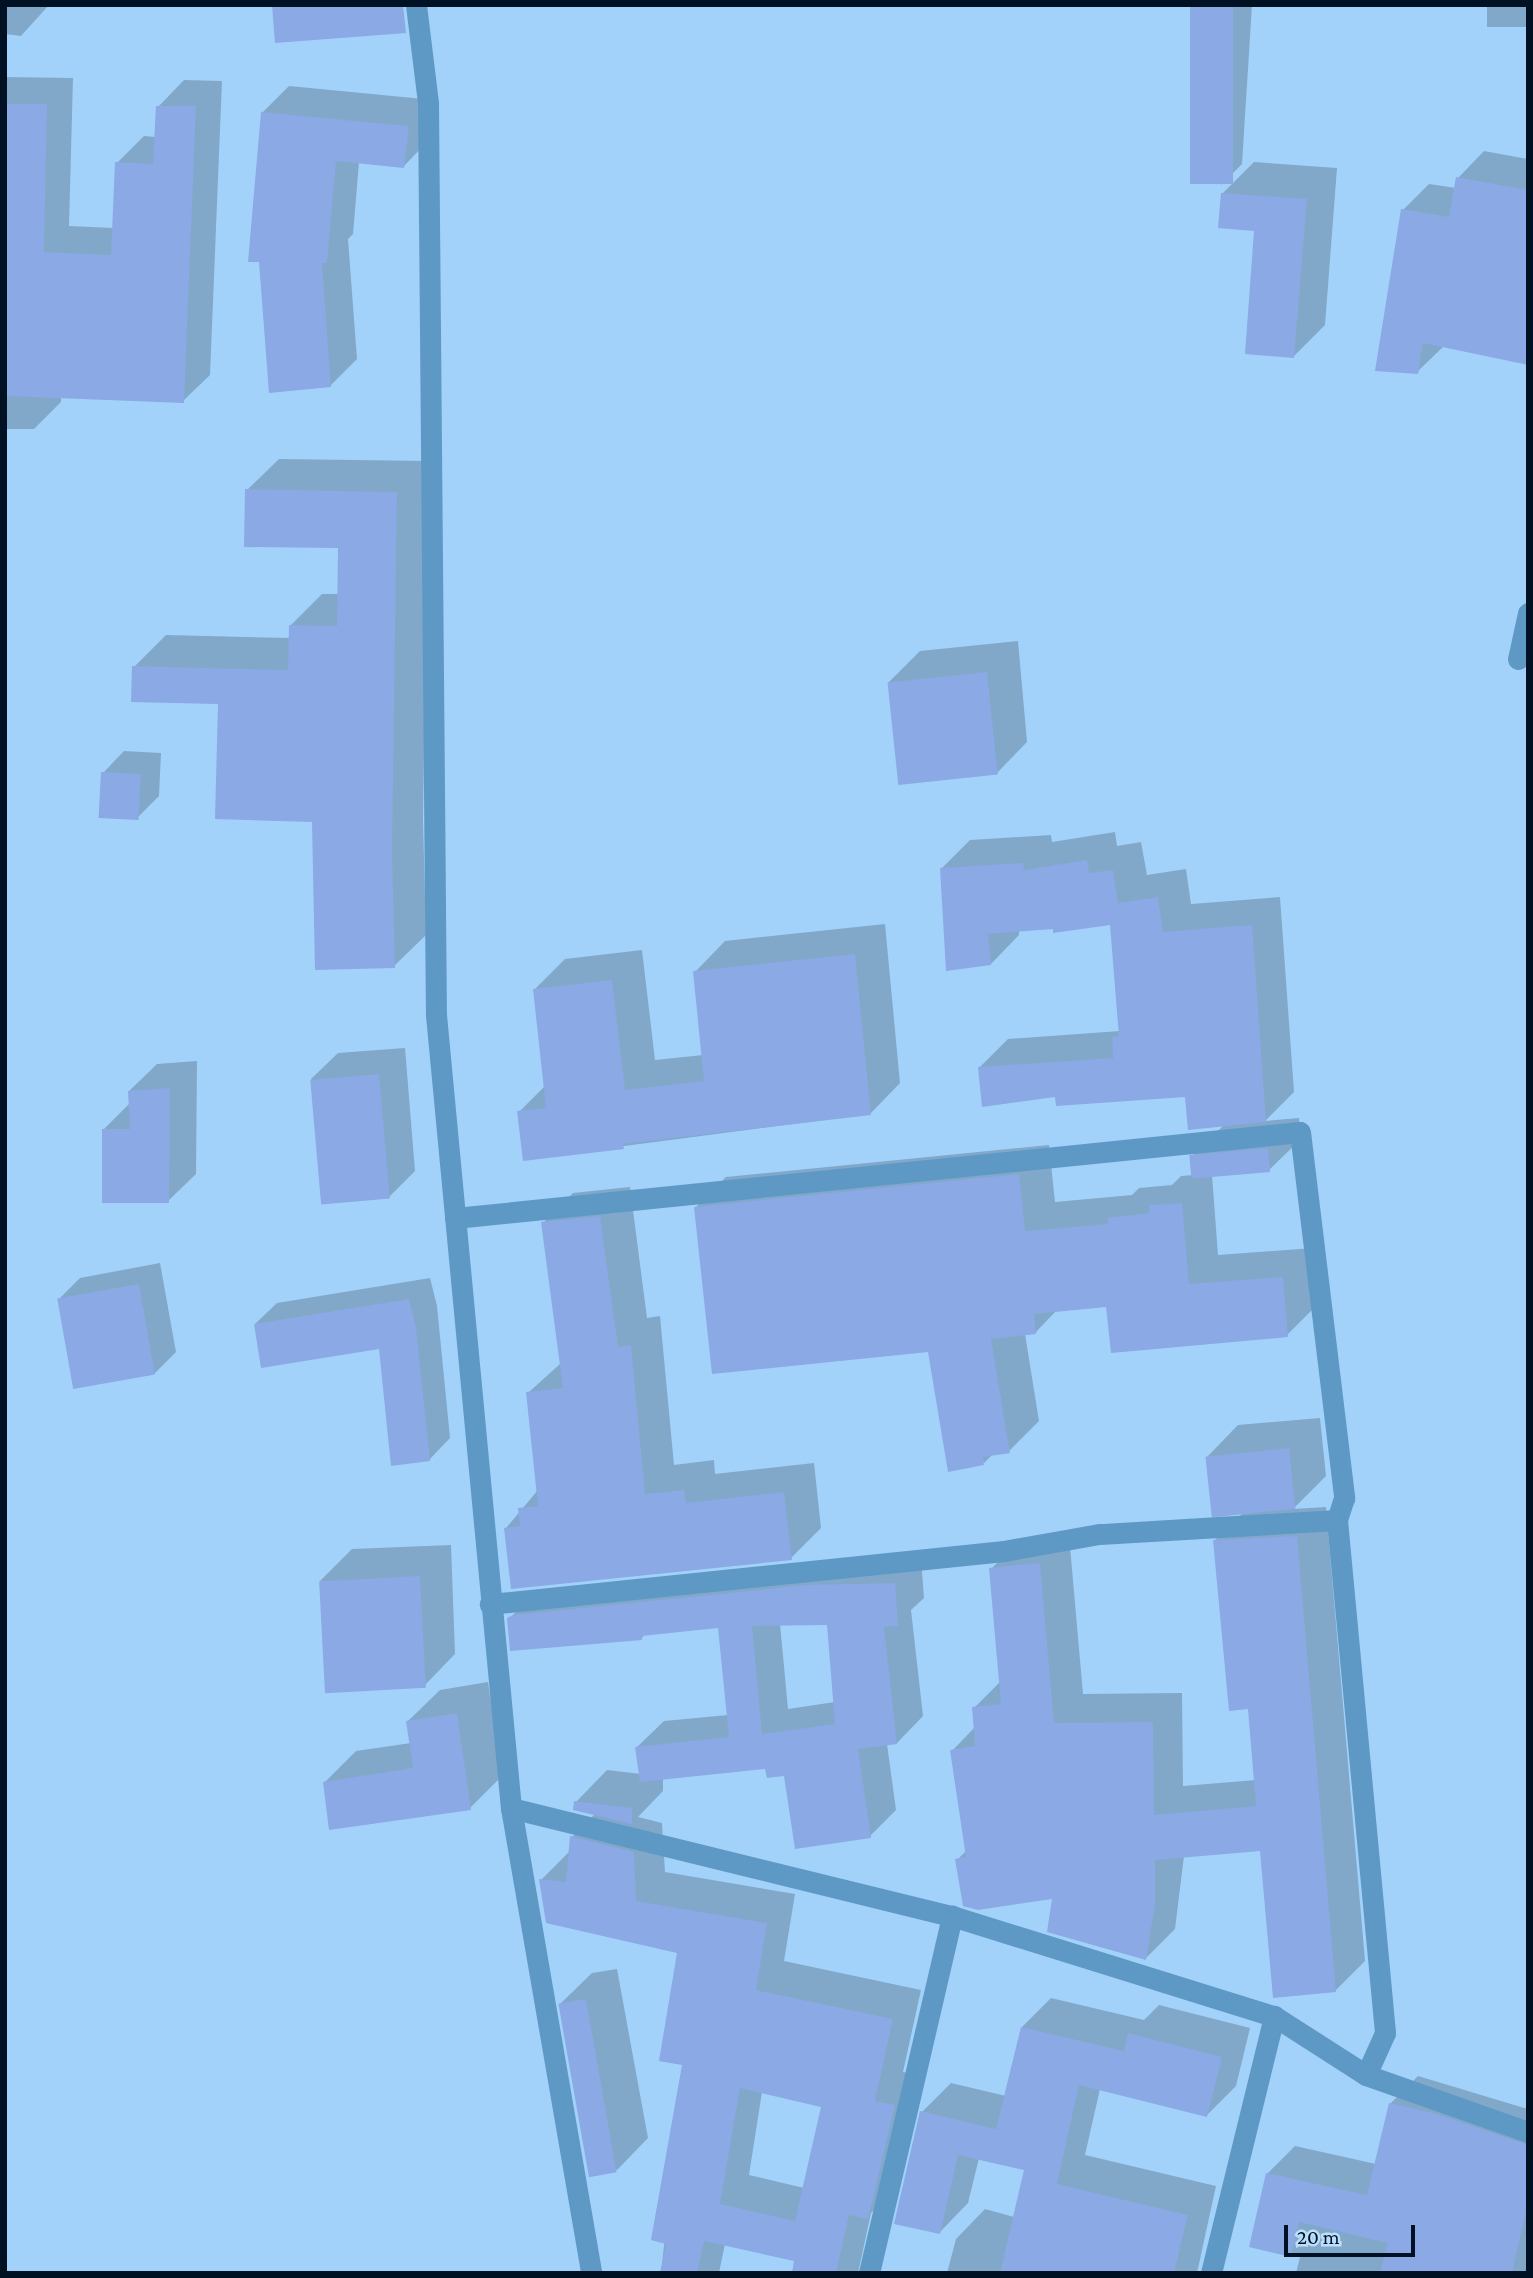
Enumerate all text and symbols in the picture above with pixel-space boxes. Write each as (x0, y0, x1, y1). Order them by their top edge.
scale bar (1288, 2212, 1419, 2256)
text: 20 m (1297, 2225, 1340, 2249)

